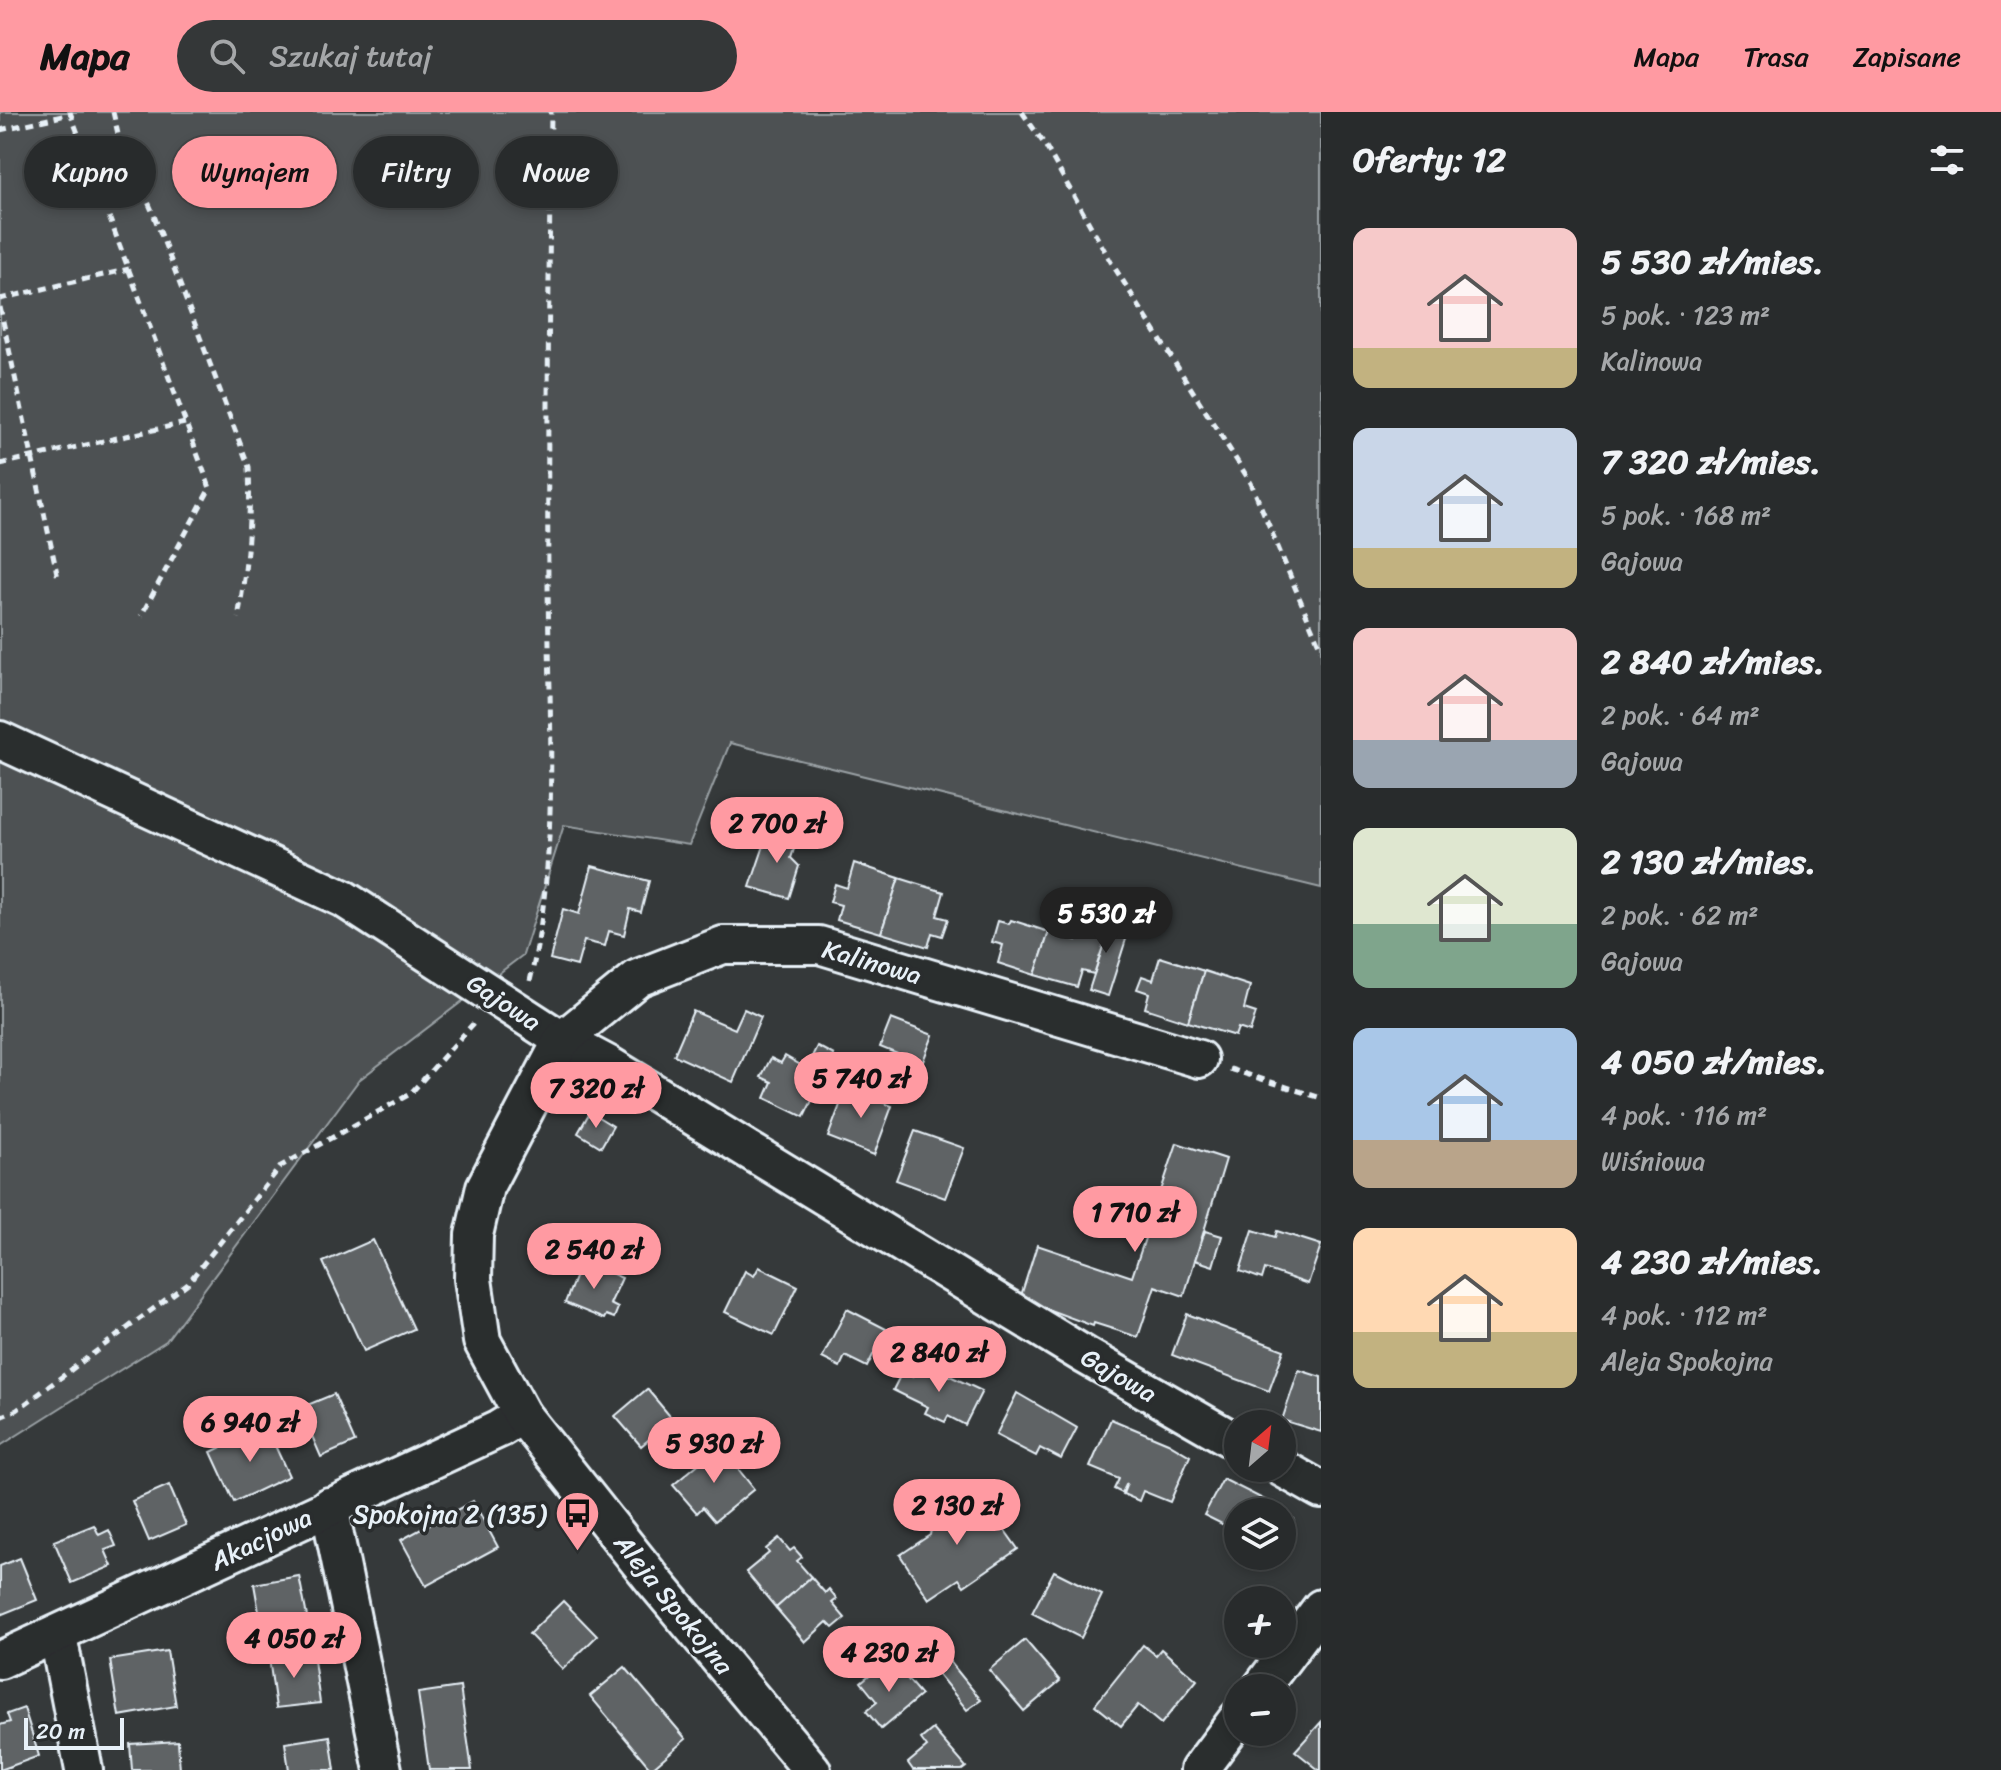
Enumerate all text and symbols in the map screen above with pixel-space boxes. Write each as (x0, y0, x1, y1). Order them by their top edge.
search box (177, 20, 737, 92)
text: Mapa (40, 23, 129, 90)
text: Szukaj tutaj (269, 29, 432, 83)
text: Mapa (1633, 32, 1699, 81)
text: Trasa (1743, 32, 1809, 81)
text: Zapisane (1853, 32, 1961, 81)
icon: search (205, 34, 249, 78)
text: Oferty: 12 (1353, 130, 1506, 190)
chip: Kupno (24, 136, 156, 208)
chip: Wynajem (172, 136, 337, 208)
chip: Filtry (353, 136, 479, 208)
chip: Nowe (495, 136, 618, 208)
icon: filters (1925, 138, 1969, 182)
text: 5 530 zł/mies. (1601, 232, 1823, 292)
icon: home (1417, 260, 1513, 356)
text: 5 pok. · 123 m² (1601, 292, 1770, 338)
text: Kalinowa (1601, 338, 1702, 384)
text: 7 320 zł/mies. (1601, 432, 1821, 492)
icon: home (1417, 460, 1513, 556)
text: 5 pok. · 168 m² (1601, 492, 1771, 538)
text: Gajowa (1601, 538, 1683, 584)
text: 2 840 zł/mies. (1601, 632, 1825, 692)
icon: home (1417, 660, 1513, 756)
text: 2 pok. · 64 m² (1601, 692, 1760, 738)
text: Gajowa (1601, 738, 1683, 784)
pin: 2 700 zł (694, 797, 860, 865)
text: 2 700 zł (728, 800, 826, 846)
text: 2 130 zł/mies. (1601, 832, 1816, 892)
icon: home (1417, 860, 1513, 956)
pin: 5 530 zł (1023, 887, 1189, 955)
text: 5 530 zł (1058, 890, 1154, 936)
text: 2 pok. · 62 m² (1601, 892, 1759, 938)
street label: Kalinowa (817, 926, 927, 998)
text: Gajowa (1601, 938, 1683, 984)
street label: Gajowa (457, 960, 551, 1044)
text: 4 050 zł/mies. (1601, 1032, 1827, 1092)
pin: 5 740 zł (778, 1052, 944, 1120)
text: 5 740 zł (812, 1055, 910, 1101)
icon: home (1417, 1060, 1513, 1156)
pin: 7 320 zł (513, 1062, 679, 1130)
text: 7 320 zł (549, 1065, 643, 1111)
text: 4 pok. · 116 m² (1601, 1092, 1767, 1138)
text: Wiśniowa (1601, 1138, 1705, 1184)
pin: 1 710 zł (1052, 1186, 1218, 1254)
text: 1 710 zł (1091, 1189, 1179, 1235)
pin: 2 540 zł (511, 1223, 677, 1291)
text: 2 540 zł (545, 1226, 643, 1272)
text: 4 230 zł/mies. (1601, 1232, 1823, 1292)
icon: home (1417, 1260, 1513, 1356)
text: 4 pok. · 112 m² (1601, 1292, 1767, 1338)
pin: 2 840 zł (856, 1326, 1022, 1394)
text: 2 840 zł (890, 1329, 988, 1375)
street label: Gajowa (1072, 1335, 1166, 1415)
text: Aleja Spokojna (1601, 1338, 1773, 1384)
pin: 6 940 zł (167, 1396, 333, 1464)
text: 6 940 zł (201, 1399, 299, 1445)
north arrow (1224, 1410, 1296, 1482)
map controls (1224, 1410, 1296, 1746)
pin: 5 930 zł (631, 1417, 797, 1485)
text: 5 930 zł (666, 1420, 762, 1466)
pin: 2 130 zł (874, 1479, 1040, 1547)
text: 2 130 zł (911, 1482, 1003, 1528)
bus stop icon: Spokojna 2 (135) (553, 1490, 601, 1553)
place label: Spokojna 2 (135) (353, 1491, 548, 1537)
street label: Akacjowa (201, 1494, 320, 1584)
button: layers (1224, 1498, 1296, 1570)
street label: Aleja Spokojna (601, 1522, 746, 1686)
button: + (1224, 1586, 1296, 1658)
pin: 4 050 zł (211, 1612, 377, 1680)
text: 4 050 zł (244, 1615, 344, 1661)
pin: 4 230 zł (806, 1626, 972, 1694)
text: 4 230 zł (841, 1629, 937, 1675)
button: − (1224, 1674, 1296, 1746)
text: 20 m (36, 1712, 85, 1751)
scale bar (24, 1714, 124, 1750)

